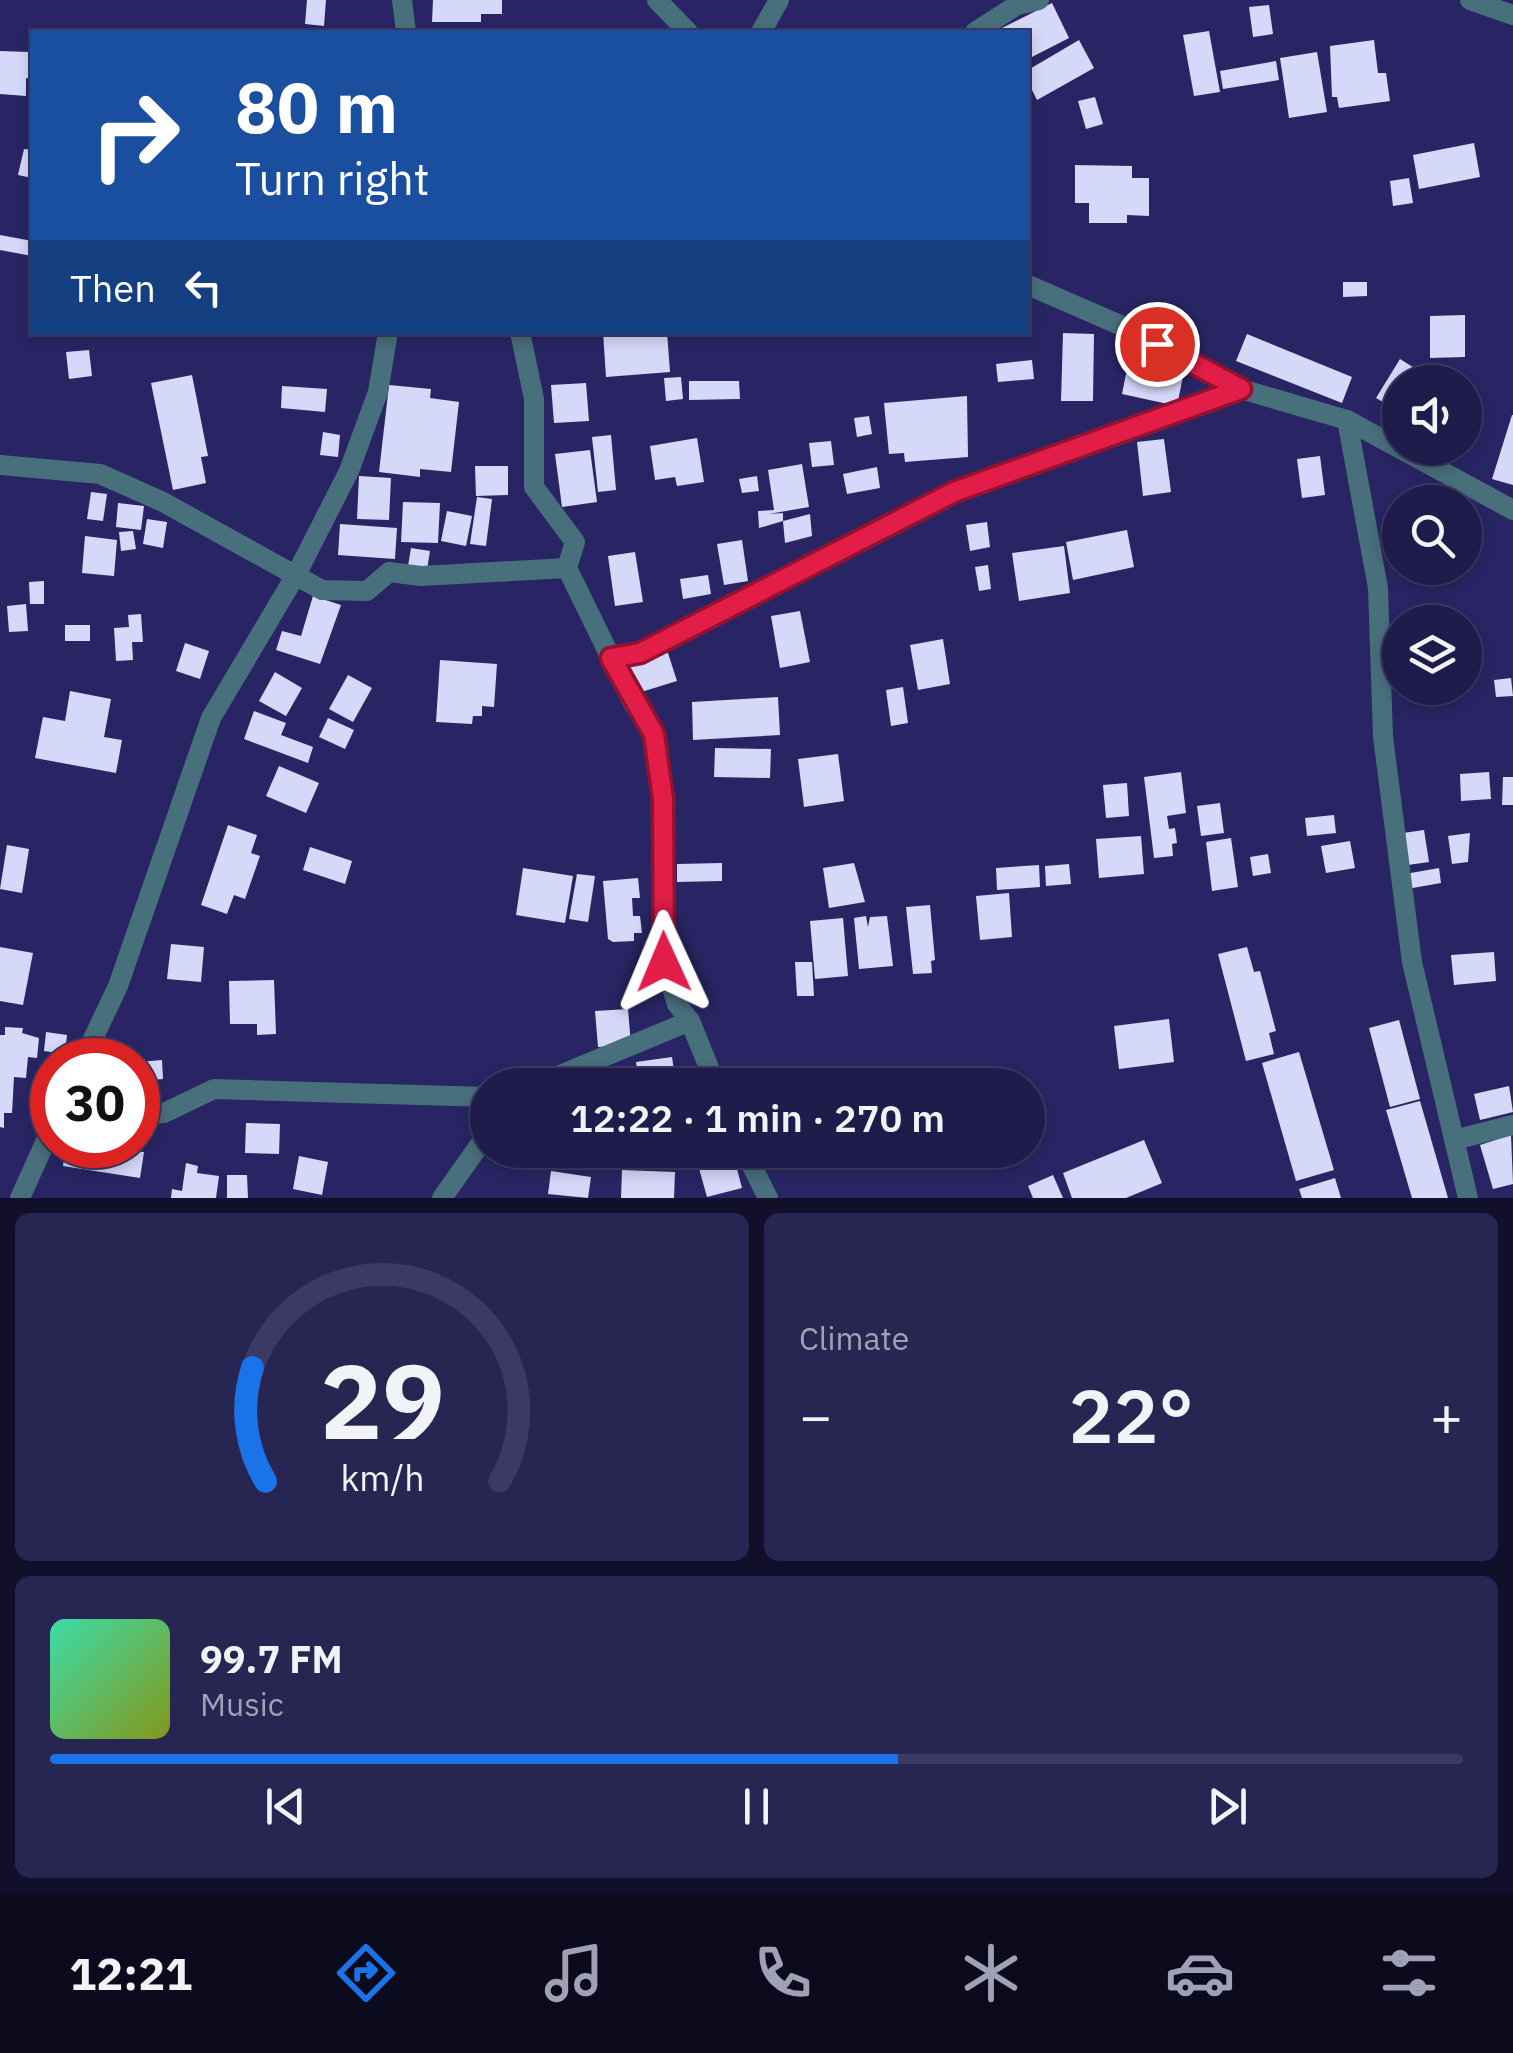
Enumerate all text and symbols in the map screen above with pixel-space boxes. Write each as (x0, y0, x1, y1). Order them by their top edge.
text: 80 m (235, 61, 398, 152)
icon: right (70, 70, 200, 200)
text: Turn right (235, 149, 430, 207)
icon: left (176, 260, 231, 315)
text: Then (70, 263, 156, 312)
pin (1115, 302, 1200, 387)
icon: arrive (1130, 317, 1185, 372)
map controls (1382, 365, 1482, 705)
button: sound (1382, 365, 1482, 465)
button: search (1382, 485, 1482, 585)
button: layers (1382, 605, 1482, 705)
position arrow (612, 910, 716, 1014)
speed limit sign: 30 (30, 1038, 160, 1168)
text: 12:22 · 1 min · 270 m (570, 1093, 945, 1142)
text: Climate (799, 1317, 909, 1359)
text: 29 (320, 1332, 444, 1468)
text: 22° (1068, 1366, 1194, 1464)
text: − (799, 1380, 832, 1451)
text: + (1430, 1380, 1463, 1451)
text: km/h (340, 1454, 424, 1501)
text: 99.7 FM (200, 1634, 343, 1683)
text: Music (200, 1683, 284, 1725)
icon: previous (258, 1779, 313, 1834)
icon: pause (729, 1779, 784, 1834)
icon: next (1200, 1779, 1255, 1834)
icon: directions (331, 1938, 401, 2008)
icon: music (539, 1938, 609, 2008)
icon: phone (748, 1938, 818, 2008)
icon: climate (956, 1938, 1026, 2008)
icon: car (1165, 1938, 1235, 2008)
icon: filters (1374, 1938, 1444, 2008)
text: 12:21 (69, 1944, 192, 2002)

